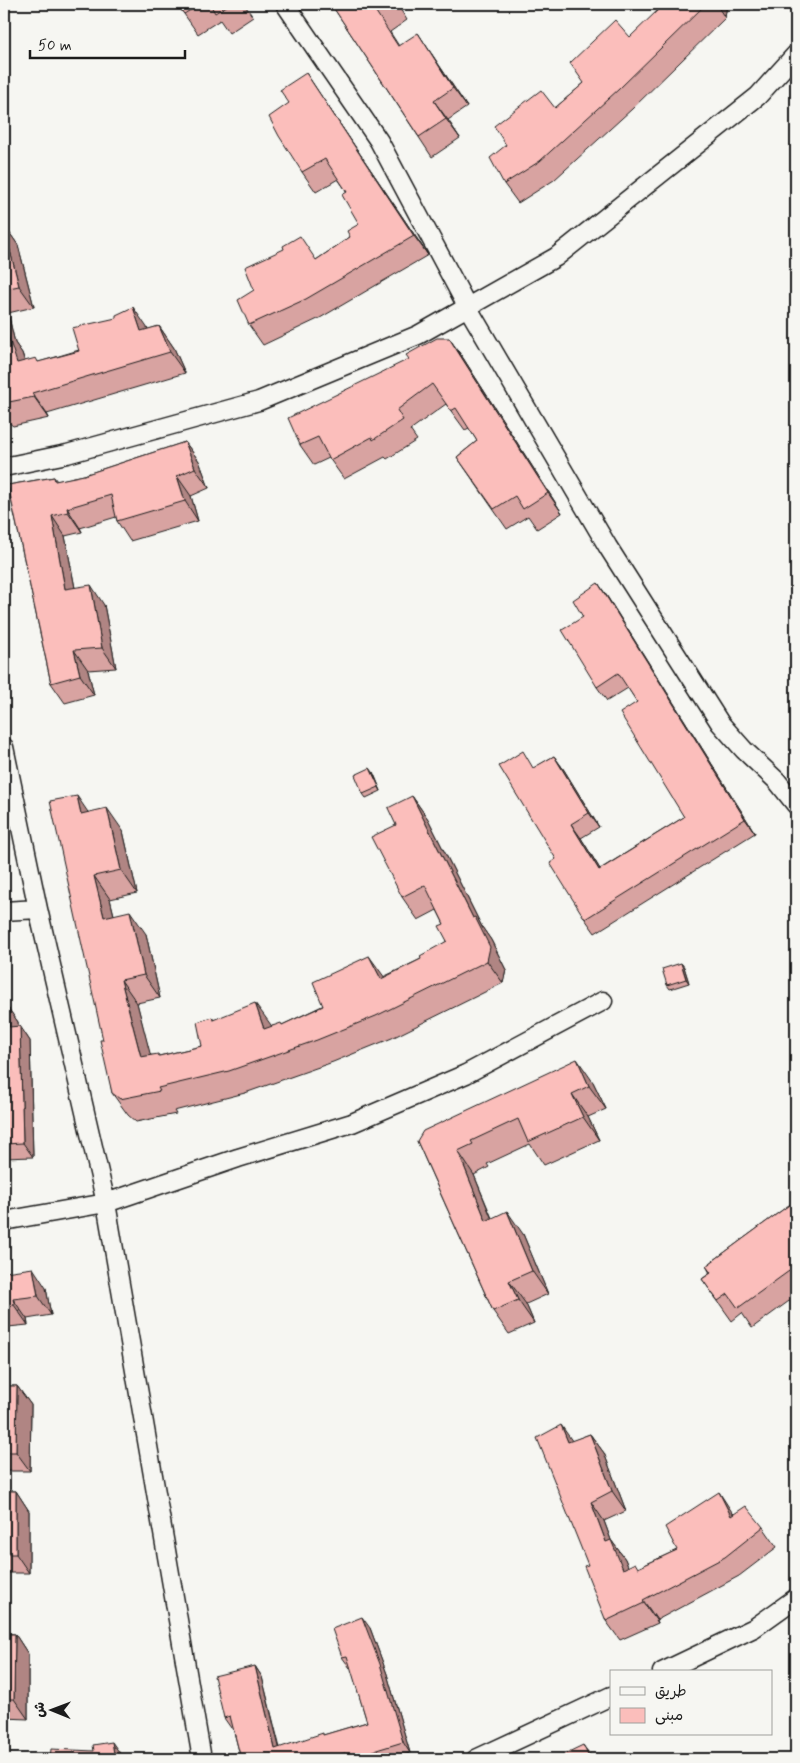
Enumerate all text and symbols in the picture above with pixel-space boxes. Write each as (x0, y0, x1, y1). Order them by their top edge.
scale bar (30, 28, 185, 60)
text: 50 m (38, 36, 72, 56)
legend (610, 1670, 772, 1736)
text: طريق (655, 1682, 687, 1702)
north arrow (28, 1686, 78, 1736)
text: ش (31, 1702, 49, 1718)
text: مبنى (655, 1706, 683, 1726)

